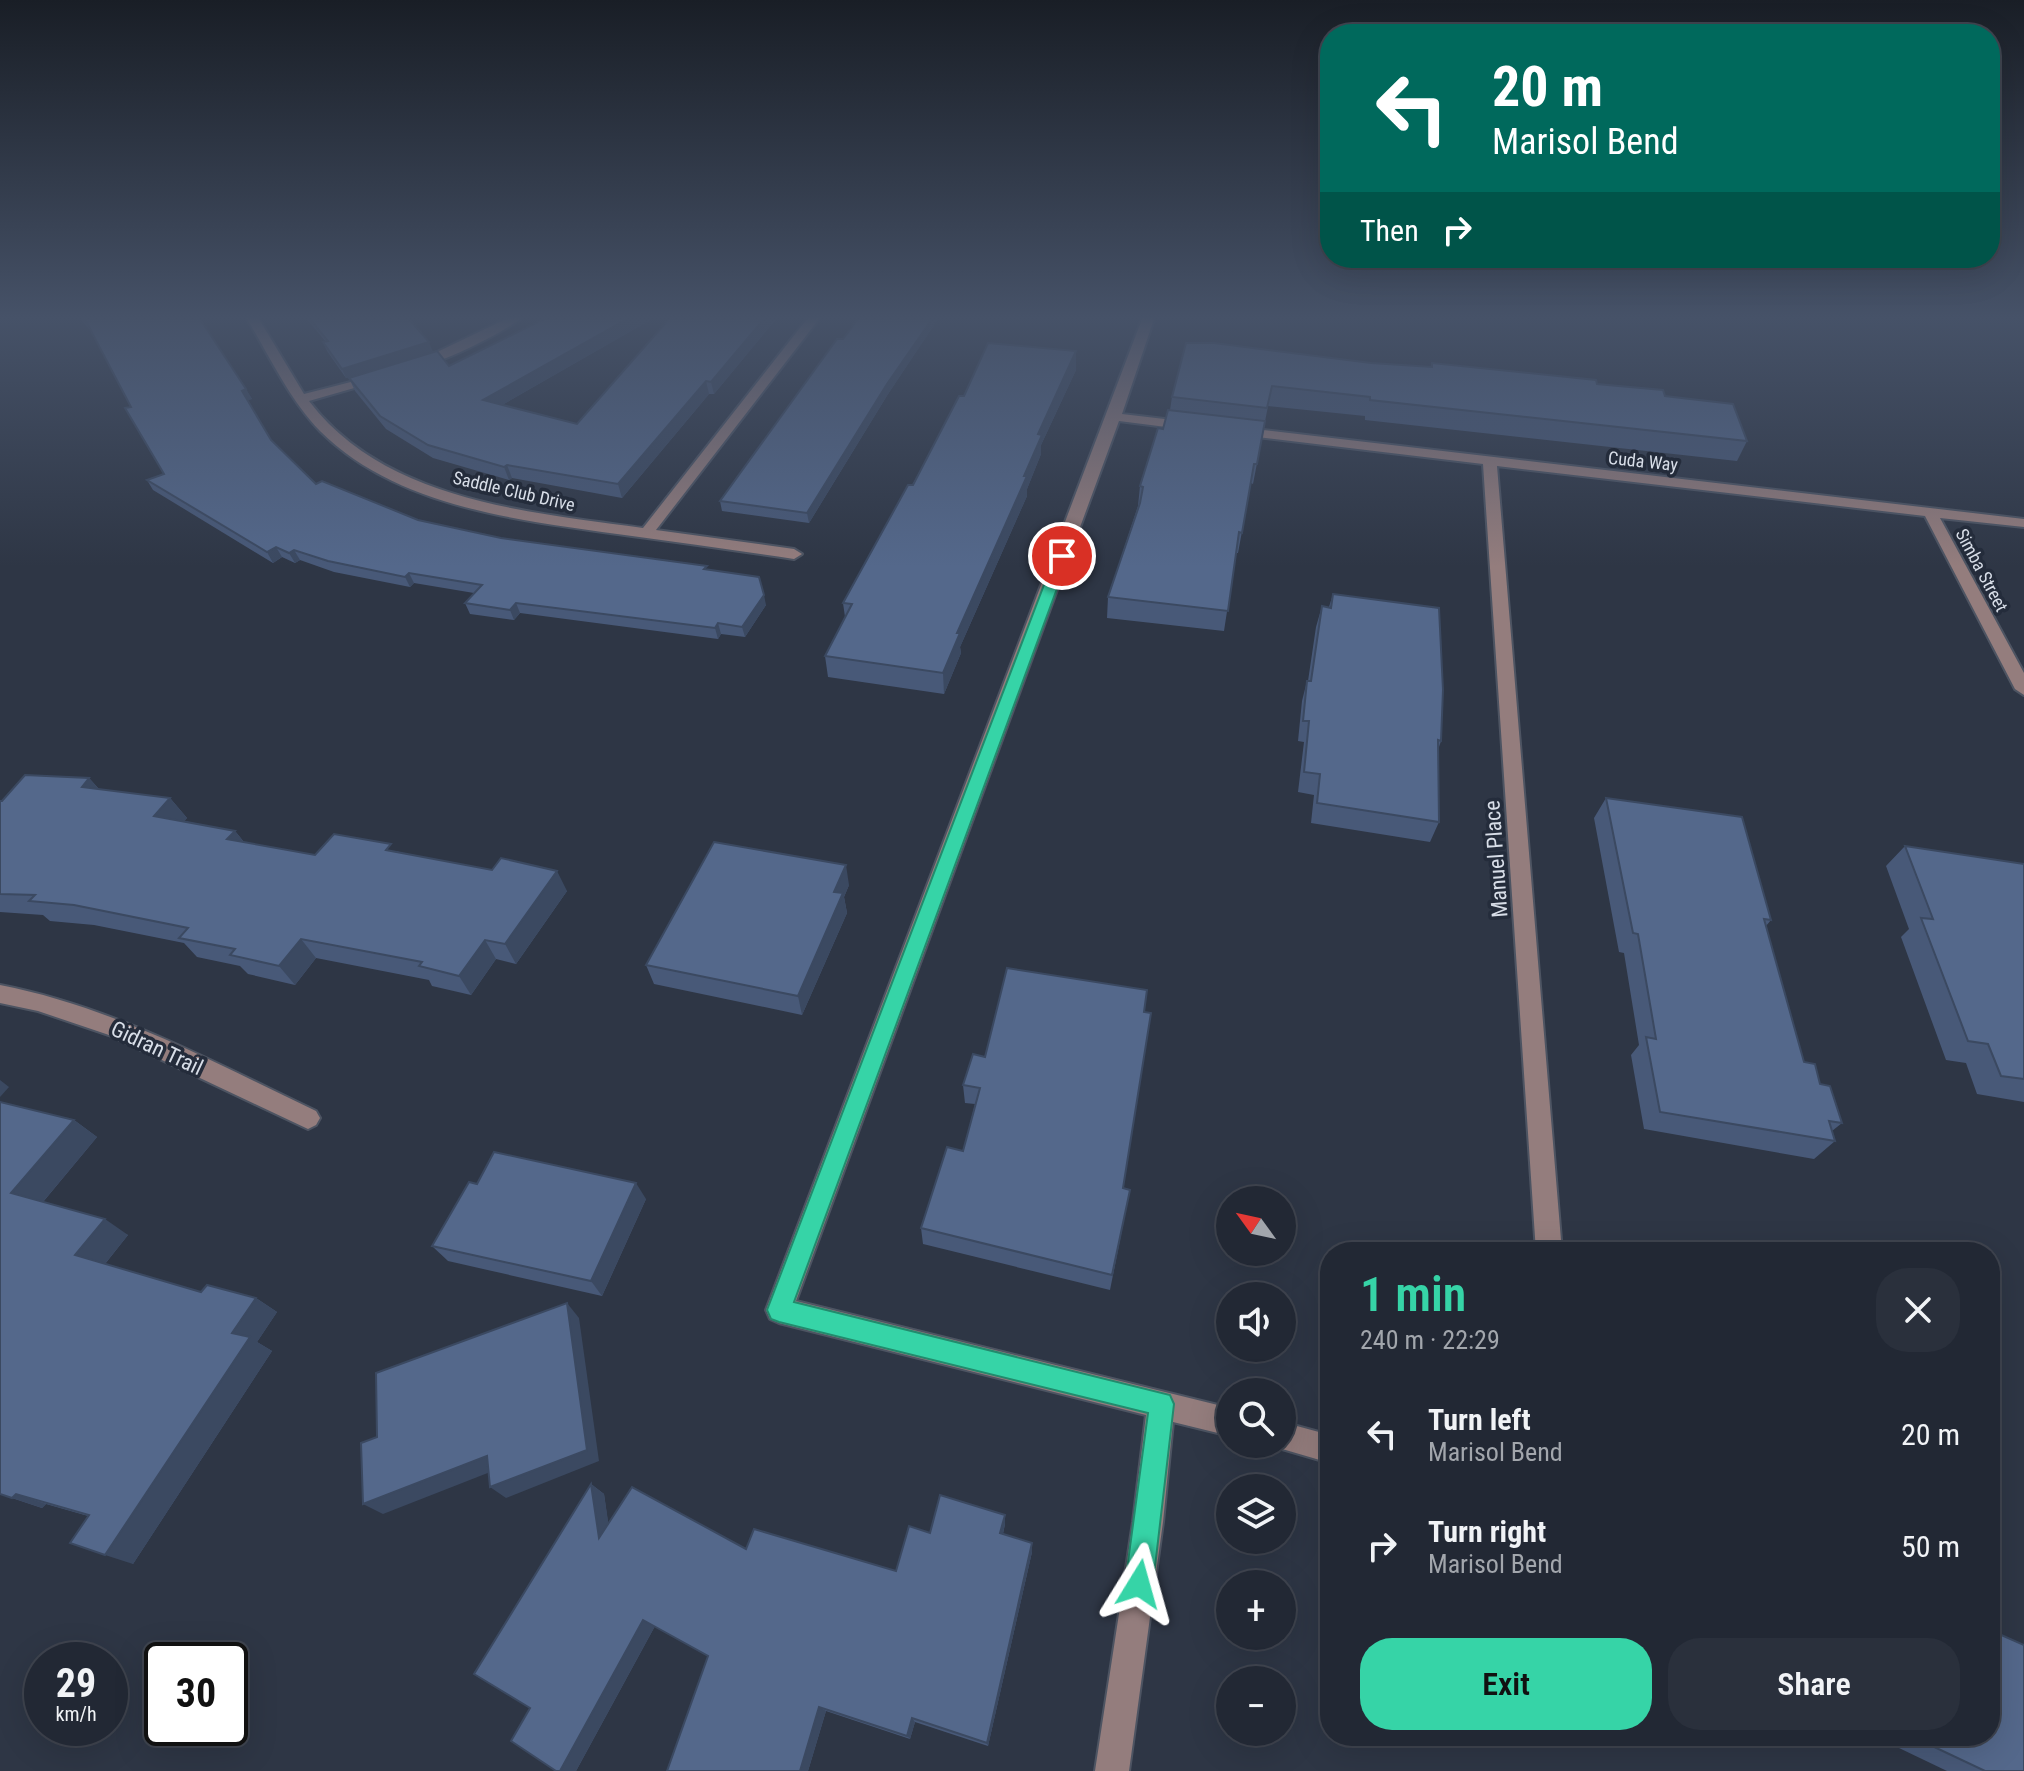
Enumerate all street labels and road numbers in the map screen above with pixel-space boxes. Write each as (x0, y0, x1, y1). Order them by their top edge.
street label: Cuda Way (1607, 447, 1679, 475)
street label: Saddle Club Drive (451, 467, 577, 515)
street label: Simba Street (1951, 525, 2013, 615)
street label: Manuel Place (1479, 800, 1513, 918)
street label: Gidran Trail (107, 1016, 207, 1080)

